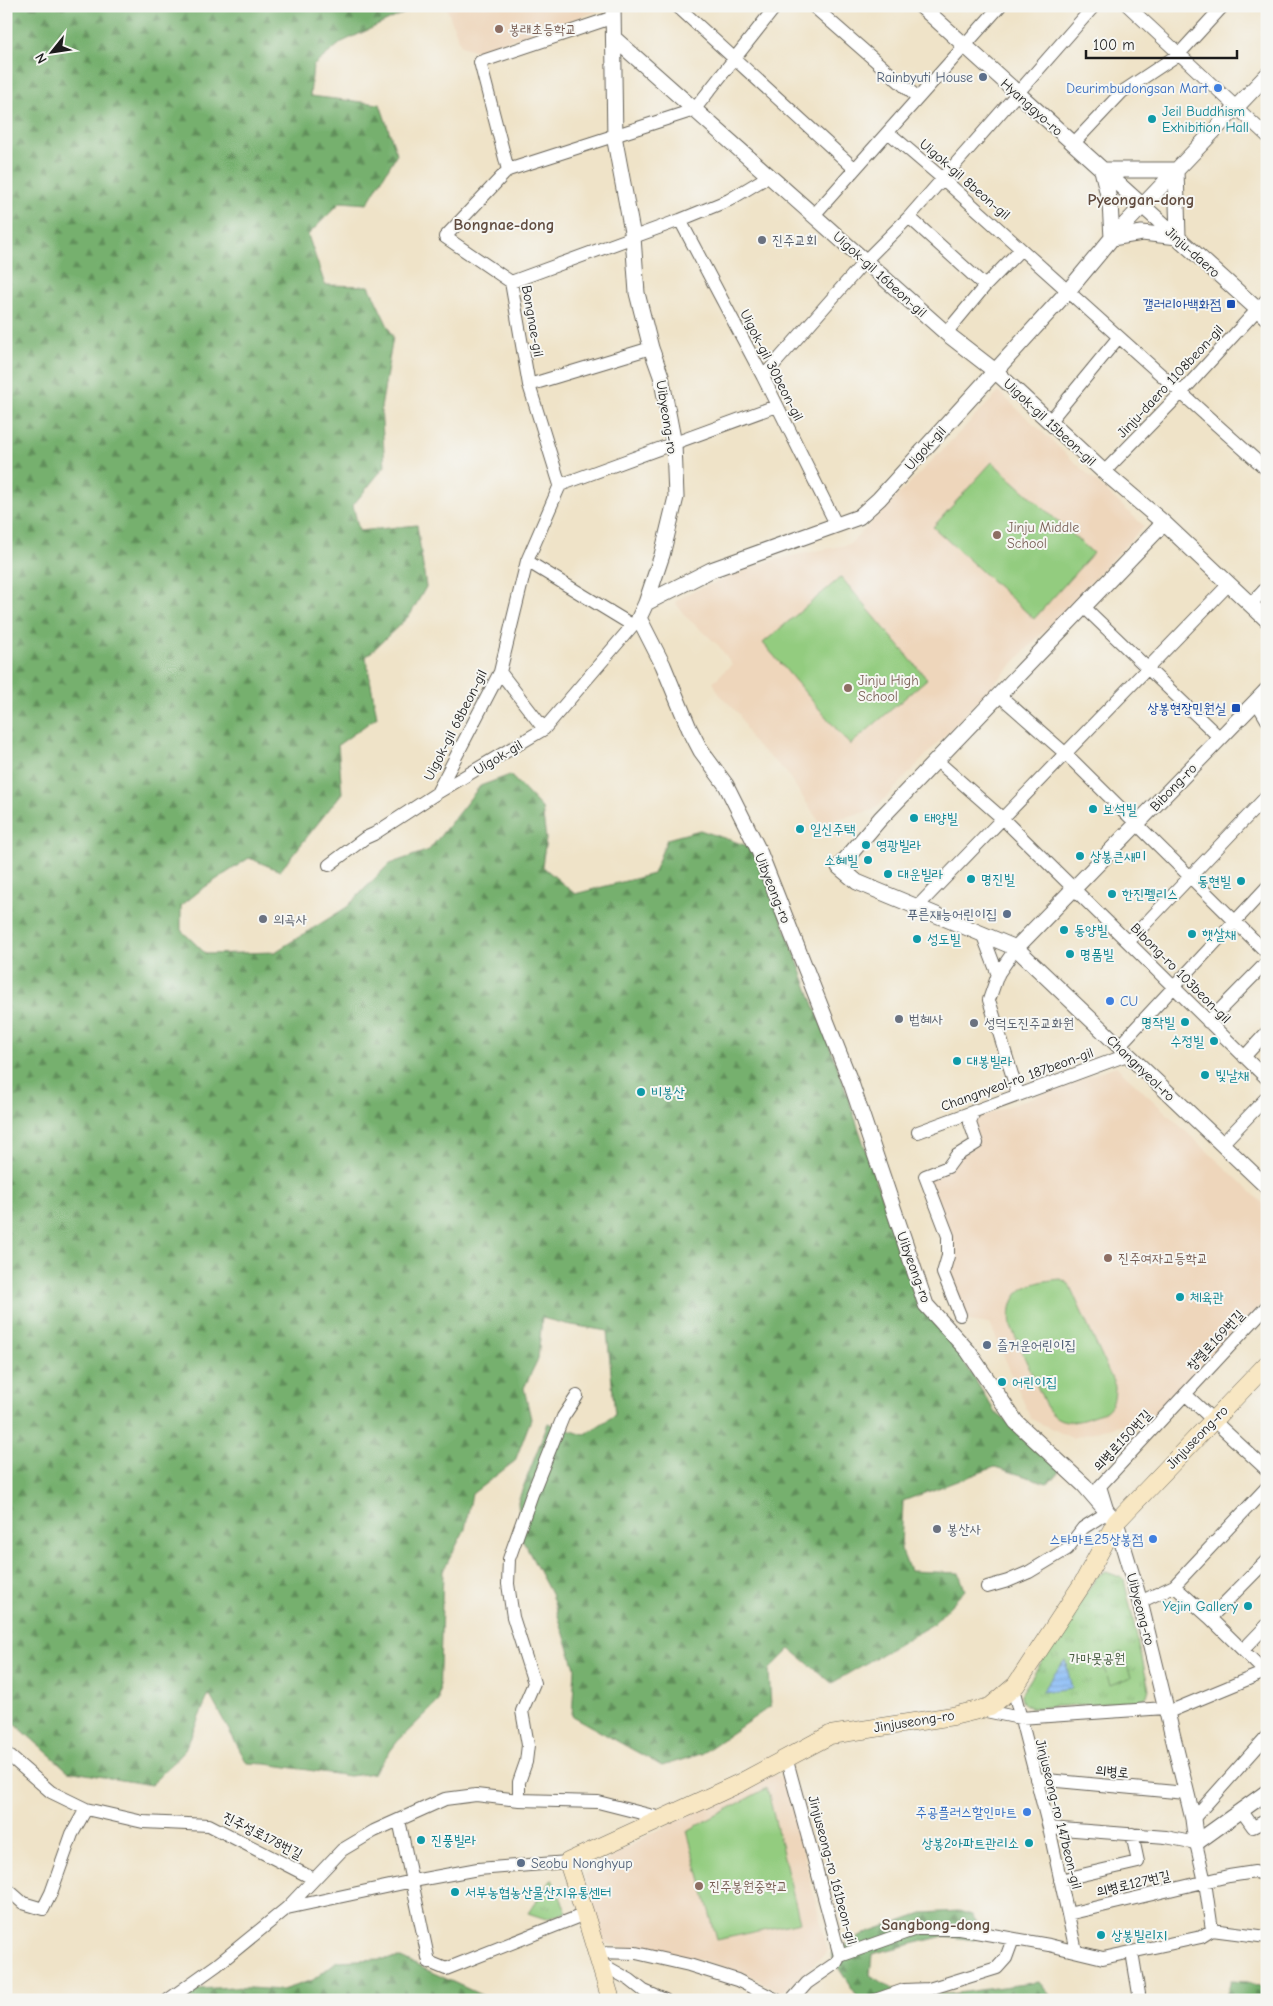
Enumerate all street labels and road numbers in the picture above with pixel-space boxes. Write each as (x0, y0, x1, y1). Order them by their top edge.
street label: Hyanggyo-ro (997, 75, 1066, 140)
street label: Uigok-gil 8beon-gil (916, 135, 1013, 223)
street label: Jinju-daero (1162, 223, 1224, 281)
street label: Uigok-gil 16beon-gil (829, 228, 930, 321)
street label: Bongnae-gil (518, 284, 547, 358)
street label: Uigok-gil 30beon-gil (736, 307, 807, 424)
street label: Jinju-daero 1108beon-gil (1114, 321, 1227, 441)
street label: Uigok-gil 15beon-gil (1000, 375, 1100, 470)
street label: Uibyeong-ro (652, 379, 681, 455)
street label: Uigok-gil (901, 423, 950, 474)
street label: Uigok-gil 68beon-gil (420, 667, 491, 784)
street label: Uigok-gil (471, 736, 526, 779)
street label: Bibong-ro (1146, 760, 1200, 815)
street label: Uibyeong-ro (751, 851, 794, 926)
street label: Bibong-ro 103beon-gil (1127, 920, 1234, 1027)
street label: Changnyeol-ro (1103, 1032, 1178, 1105)
street label: Changnyeol-ro 187beon-gil (939, 1044, 1096, 1115)
street label: Uibyeong-ro (893, 1229, 934, 1305)
street label: 창렬로169번길 (1183, 1306, 1248, 1374)
street label: Jinjuseong-ro (1163, 1402, 1232, 1473)
street label: 의병로150번길 (1090, 1405, 1156, 1475)
street label: Uibyeong-ro (1123, 1571, 1158, 1647)
street label: Jinjuseong-ro (873, 1707, 956, 1736)
street label: Jinjuseong-ro 147beon-gil (1032, 1737, 1085, 1891)
street label: 의병로 (1094, 1762, 1130, 1781)
street label: Jinjuseong-ro 161beon-gil (804, 1794, 861, 1947)
street label: 진주성로178번길 (220, 1808, 306, 1863)
street label: 의병로127번길 (1094, 1867, 1173, 1900)

